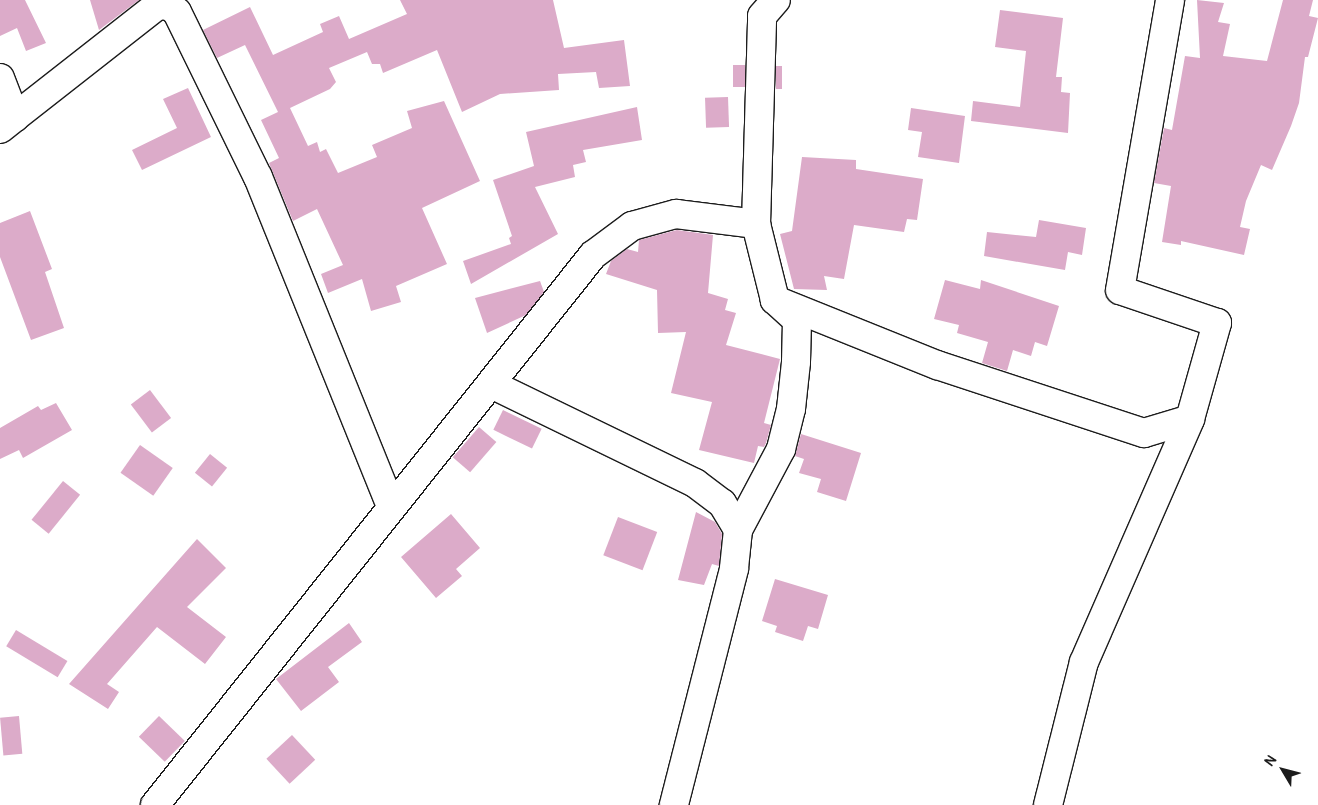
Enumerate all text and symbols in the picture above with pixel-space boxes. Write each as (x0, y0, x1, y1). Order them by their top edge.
north arrow (1258, 745, 1308, 795)
text: N (1261, 752, 1280, 770)

